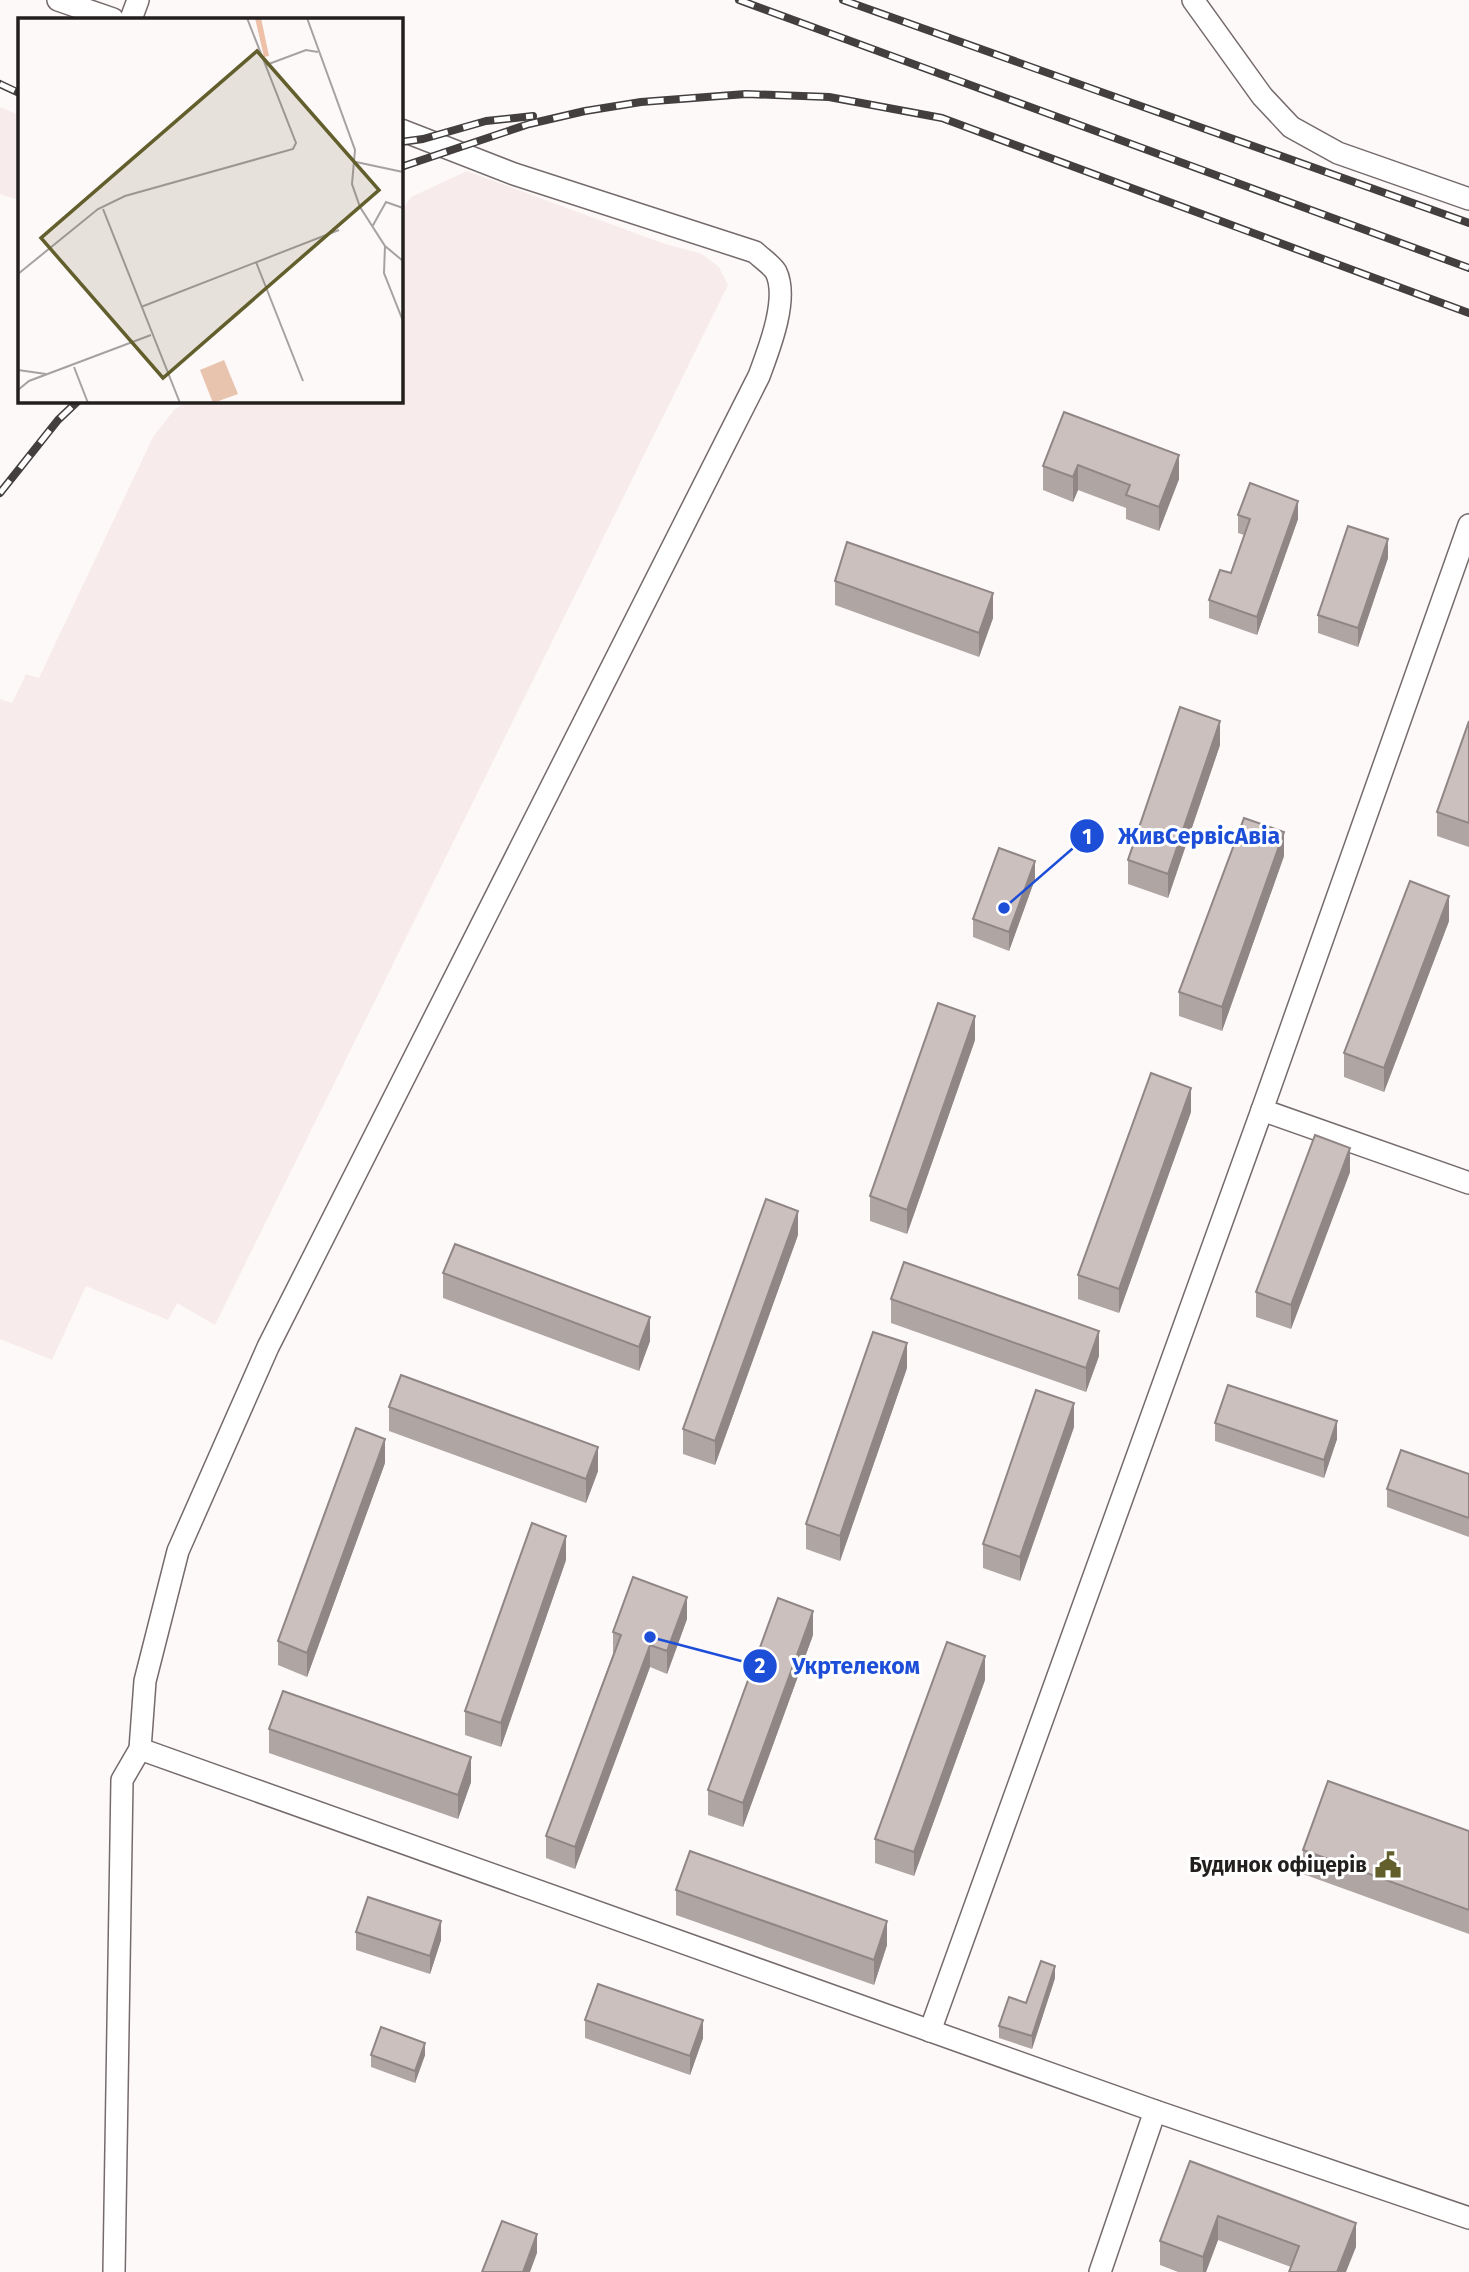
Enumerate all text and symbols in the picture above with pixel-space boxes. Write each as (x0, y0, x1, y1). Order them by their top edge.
inset map (18, 18, 402, 402)
callout: ЖивСервісАвіа (1069, 814, 1294, 858)
text: ЖивСервісАвіа (1117, 822, 1280, 850)
text: 1 (1082, 824, 1092, 850)
callout: Укртелеком (743, 1644, 934, 1688)
text: Укртелеком (791, 1652, 920, 1680)
text: 2 (755, 1653, 766, 1679)
public building icon: Будинок офіцерів (1373, 1850, 1403, 1880)
place label: Будинок офіцерів (1189, 1852, 1367, 1878)

